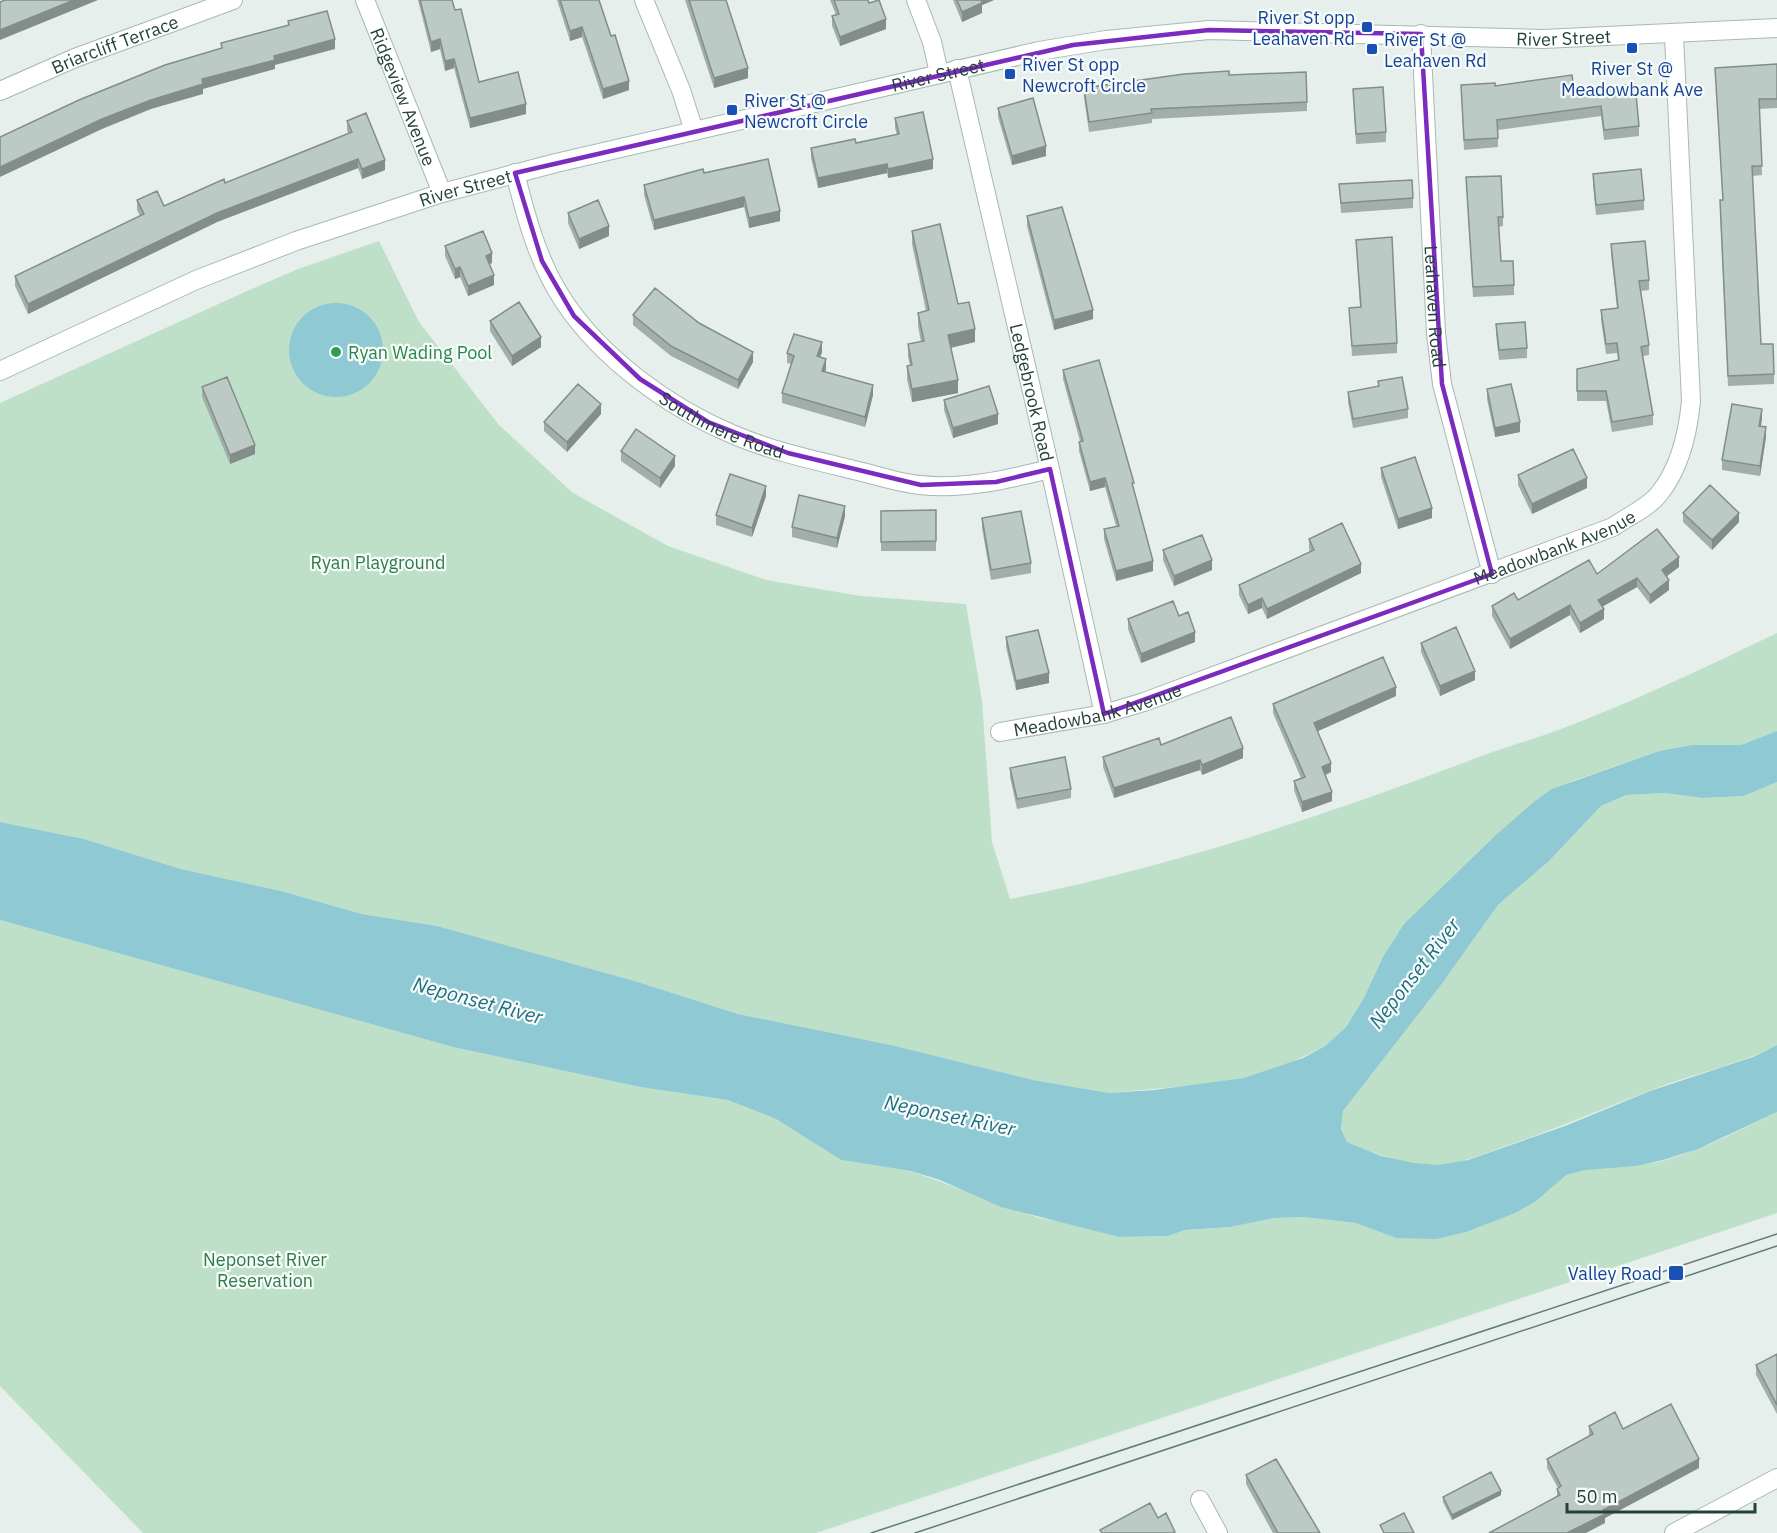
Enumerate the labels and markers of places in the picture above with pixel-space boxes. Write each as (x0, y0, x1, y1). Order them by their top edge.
place label: River St opp Leahaven Rd (1252, 6, 1355, 50)
marker: River St opp Leahaven Rd (1360, 20, 1374, 34)
place label: River St @ Leahaven Rd (1384, 28, 1487, 72)
marker: River St @ Meadowbank Ave (1625, 41, 1639, 55)
marker: River St @ Leahaven Rd (1365, 42, 1379, 56)
place label: River St opp Newcroft Circle (1022, 53, 1146, 97)
place label: River St @ Meadowbank Ave (1561, 57, 1703, 101)
marker: River St opp Newcroft Circle (1003, 67, 1017, 81)
place label: River St @ Newcroft Circle (744, 89, 868, 133)
marker: River St @ Newcroft Circle (725, 103, 739, 117)
place label: Ryan Wading Pool (348, 341, 492, 364)
marker: Ryan Wading Pool (329, 345, 343, 359)
place label: Valley Road (1568, 1262, 1662, 1285)
marker: Valley Road (1667, 1264, 1685, 1282)

